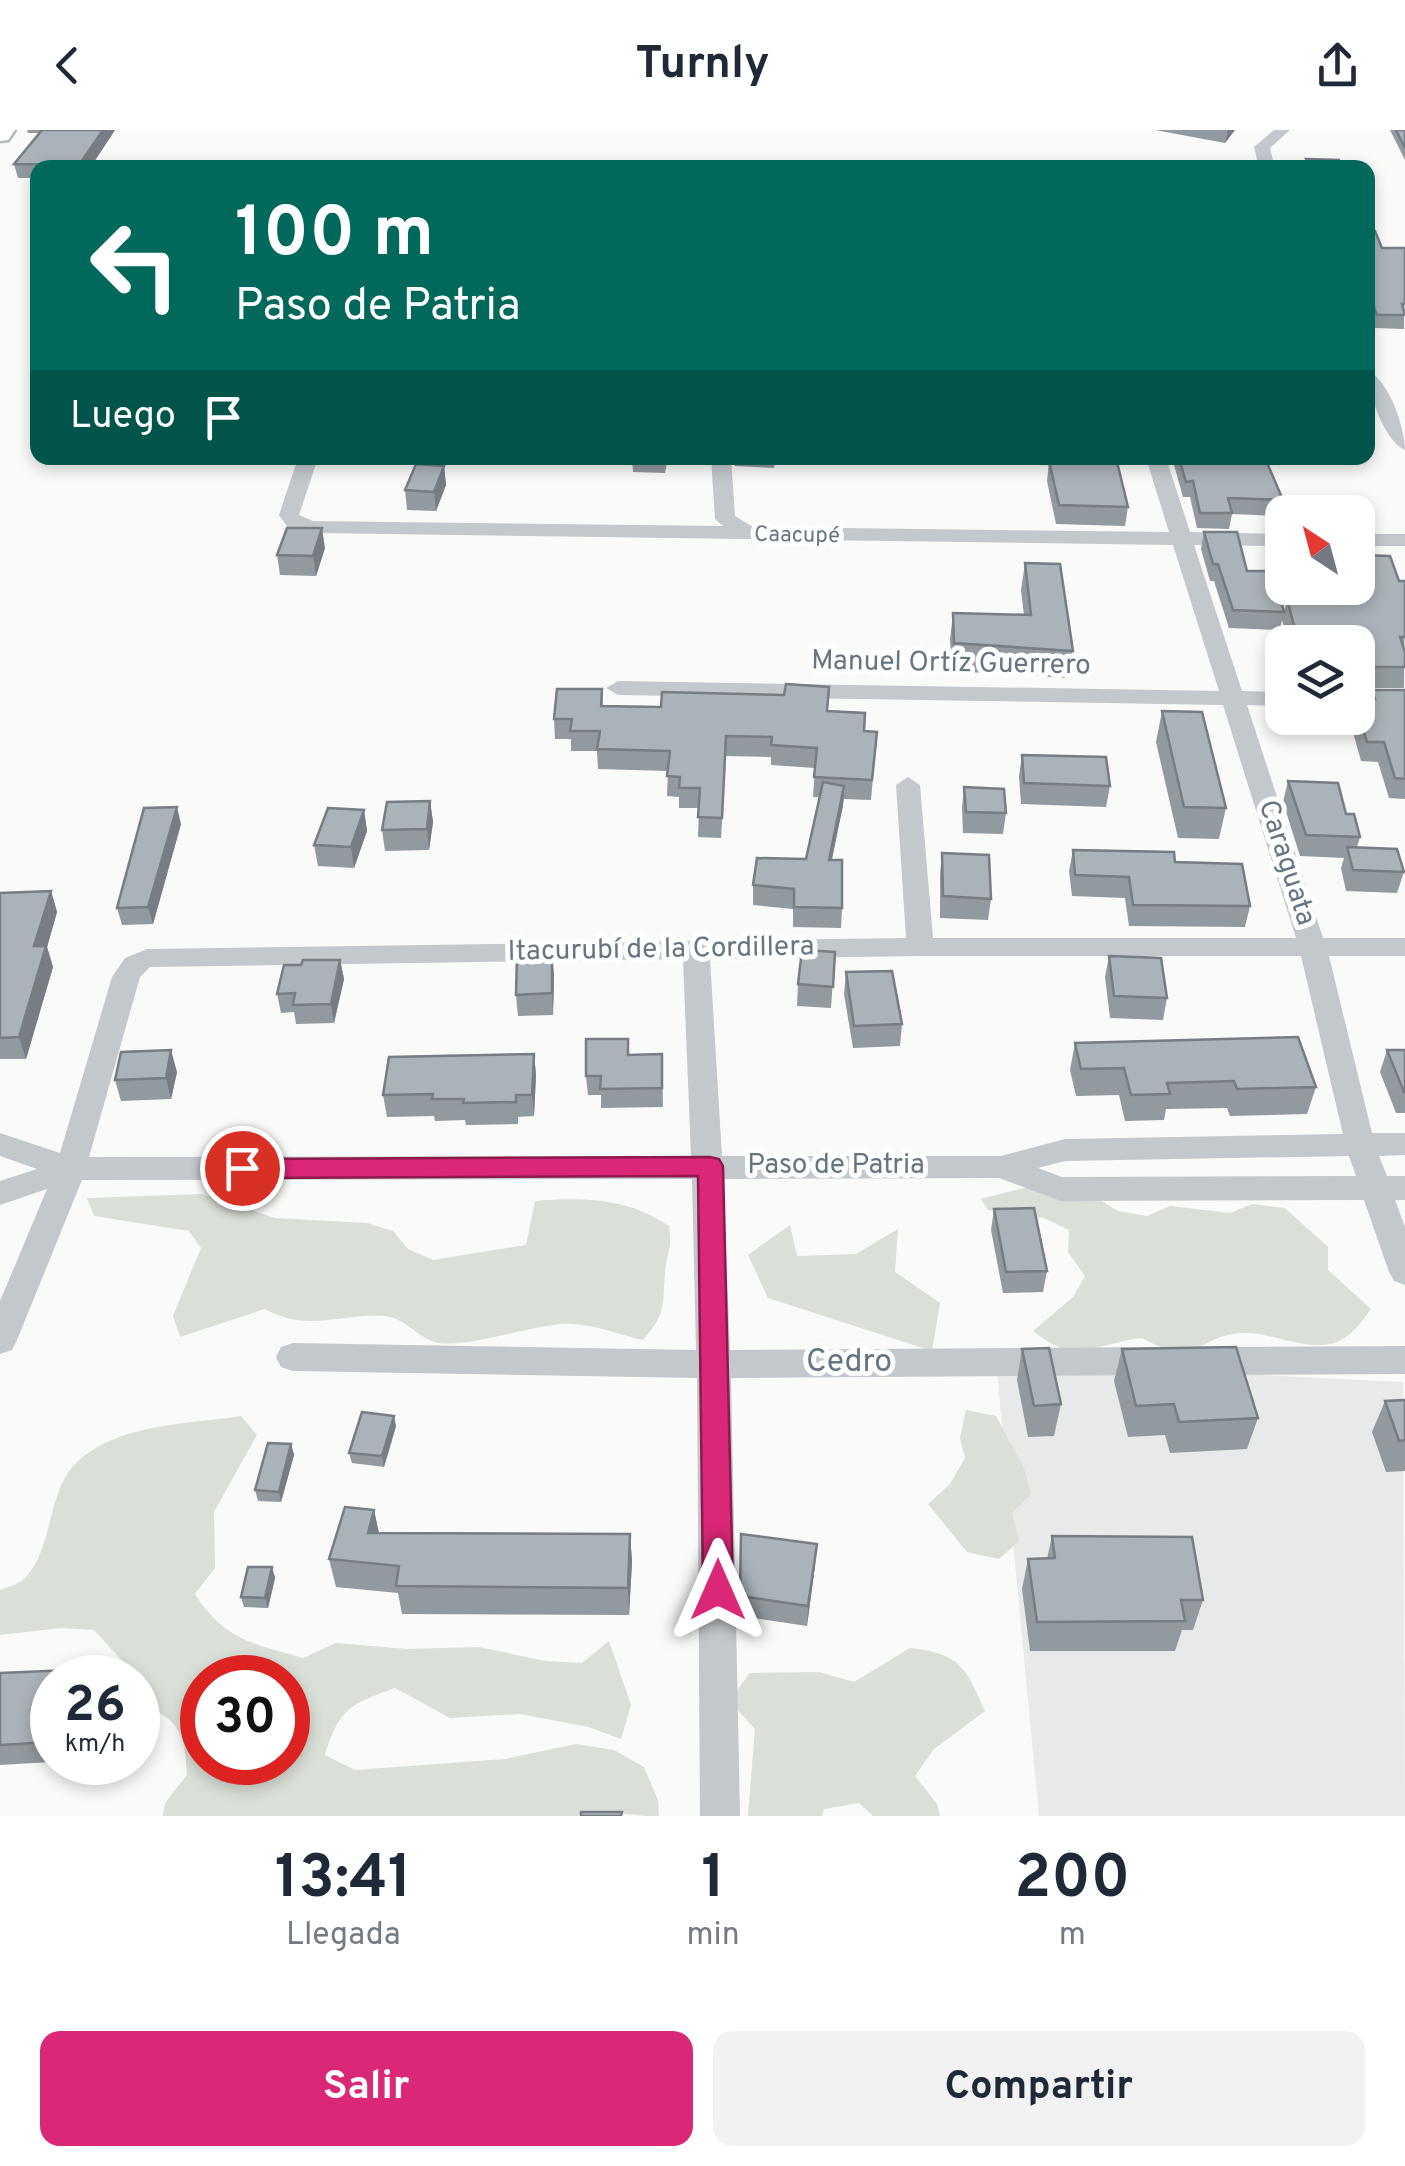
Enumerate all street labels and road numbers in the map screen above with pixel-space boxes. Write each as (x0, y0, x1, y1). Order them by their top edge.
street label: Caacupé (754, 522, 840, 550)
street label: Manuel Ortíz Guerrero (811, 644, 1091, 684)
street label: Caraguata (1249, 796, 1323, 930)
street label: Itacurubí de la Cordillera (507, 929, 815, 971)
street label: Paso de Patria (747, 1148, 925, 1184)
street label: Cedro (806, 1343, 892, 1383)

